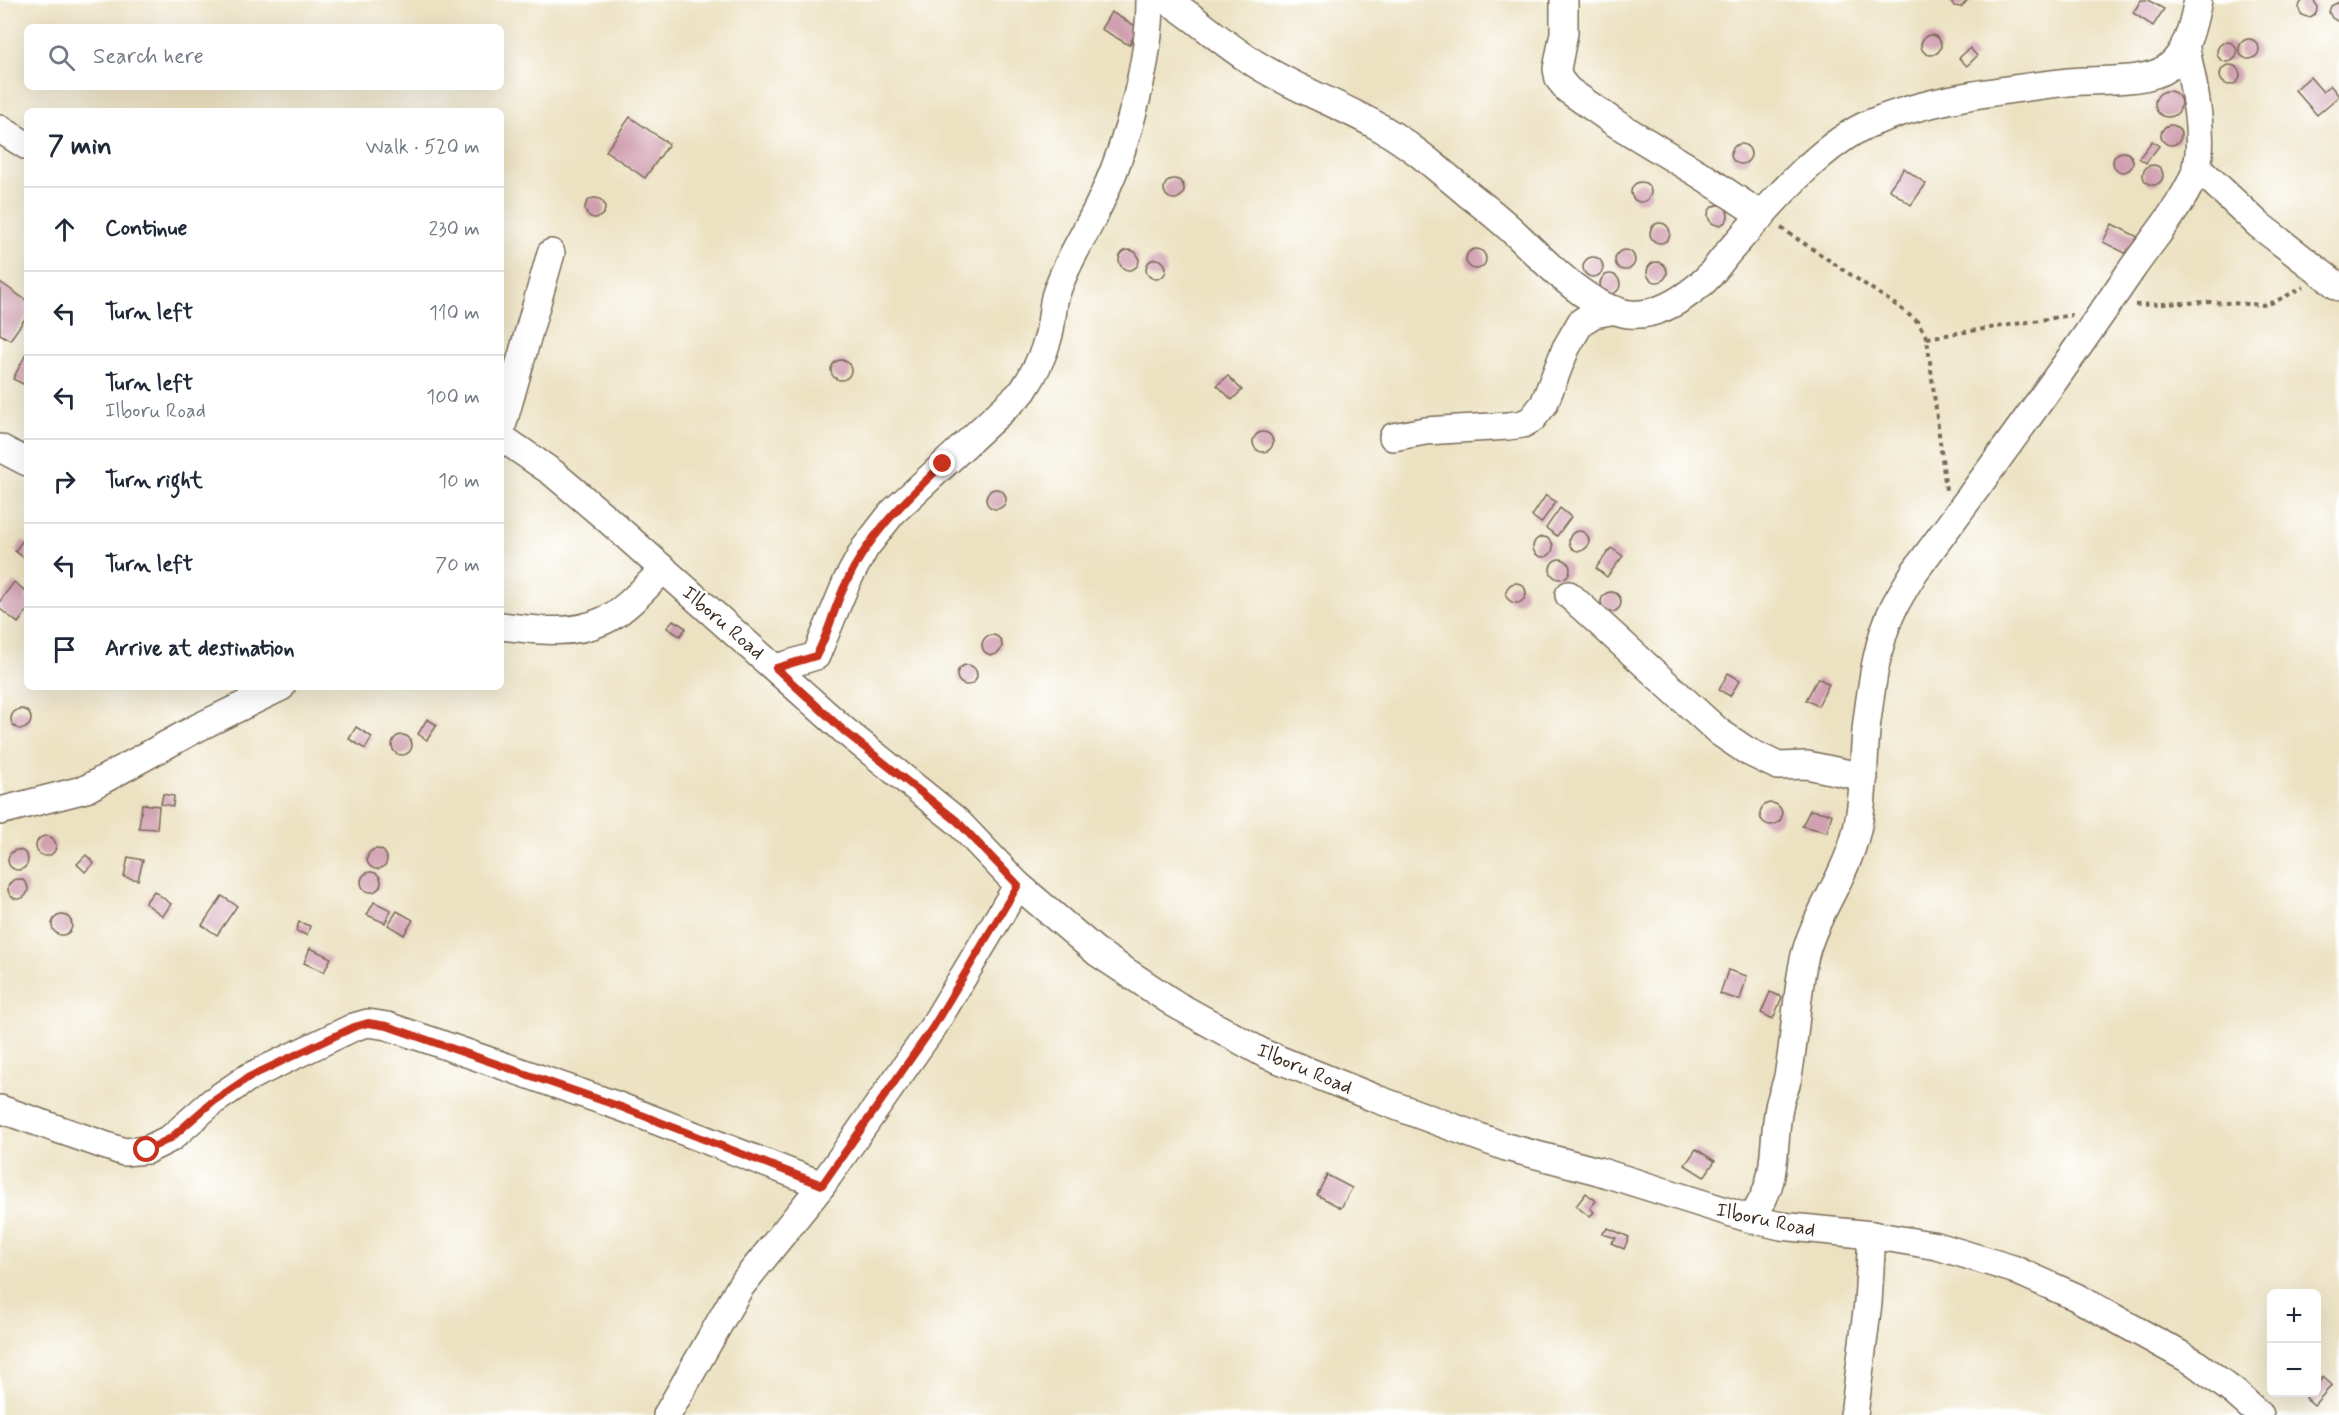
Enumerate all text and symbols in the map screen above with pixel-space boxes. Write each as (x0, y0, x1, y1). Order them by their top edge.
search box (24, 24, 504, 90)
icon: search (45, 41, 78, 74)
text: Search here (93, 43, 204, 71)
text: 7 min (48, 130, 112, 164)
text: Walk · 520 m (366, 134, 480, 161)
icon: ahead (48, 213, 81, 246)
text: Continue (105, 215, 187, 243)
text: 230 m (428, 216, 480, 243)
icon: left (48, 297, 81, 330)
text: Turn left (105, 299, 193, 327)
text: 110 m (429, 300, 480, 327)
text: Turn left (105, 370, 193, 398)
icon: left (48, 381, 81, 414)
text: 100 m (426, 384, 480, 411)
text: Ilboru Road (105, 398, 206, 425)
route end (929, 450, 955, 476)
icon: right (48, 465, 81, 498)
text: Turn right (105, 467, 203, 495)
text: 10 m (438, 468, 480, 495)
icon: left (48, 549, 81, 582)
text: Turn left (105, 551, 193, 579)
text: 70 m (435, 552, 480, 579)
street label: Ilboru Road (676, 580, 770, 666)
icon: arrive (48, 633, 81, 666)
text: Arrive at destination (105, 635, 295, 663)
street label: Ilboru Road (1253, 1037, 1356, 1102)
route start (133, 1136, 159, 1162)
street label: Ilboru Road (1714, 1197, 1818, 1244)
map controls (2267, 1289, 2321, 1397)
button: + (2267, 1289, 2321, 1343)
button: − (2267, 1343, 2321, 1397)

